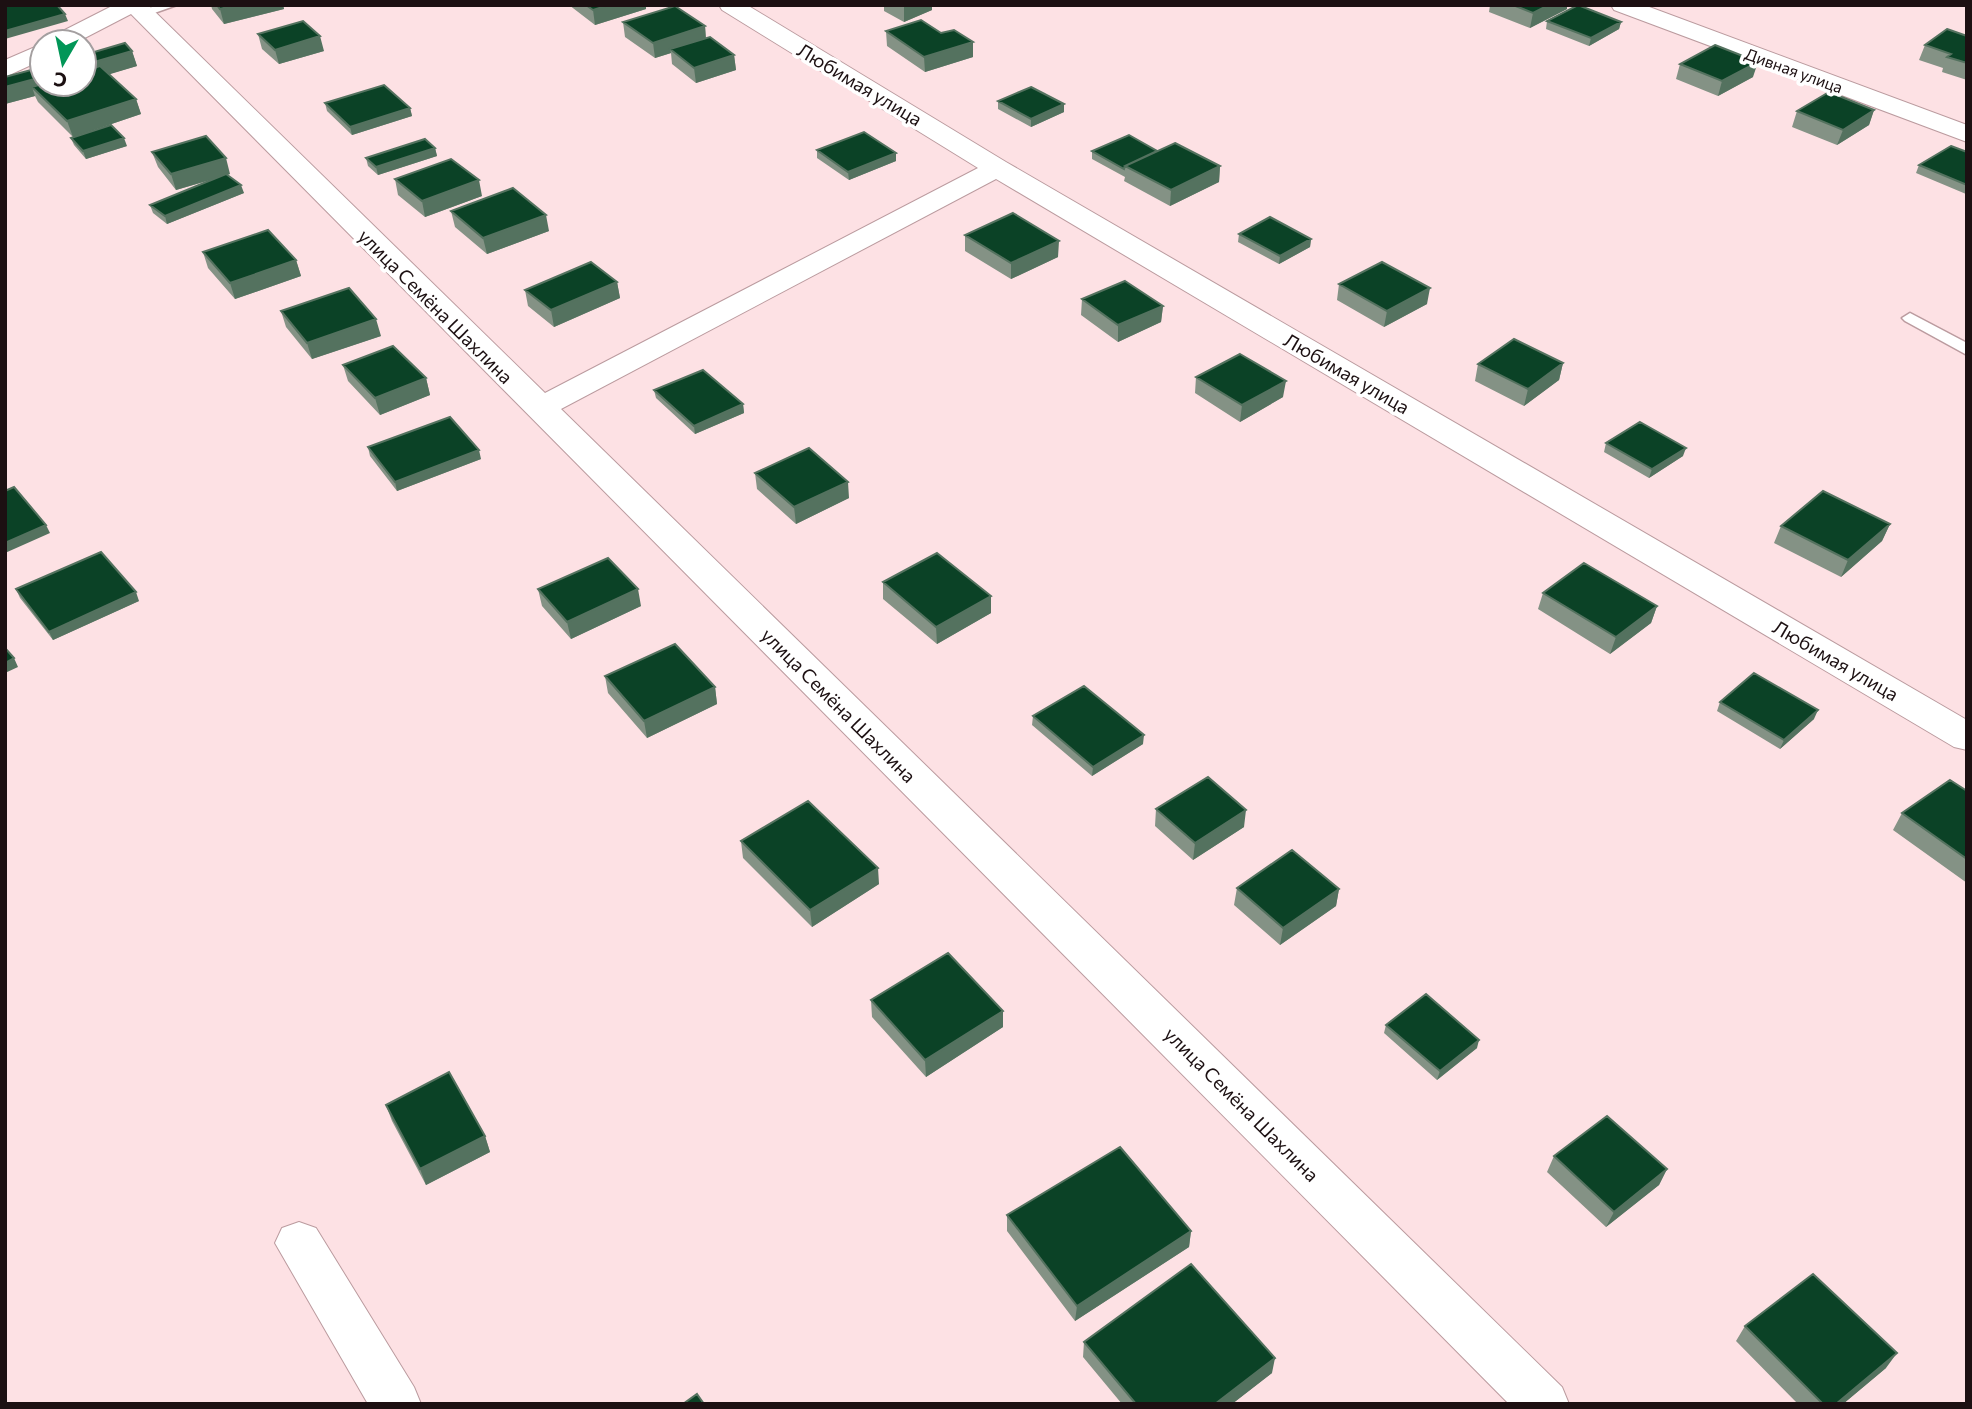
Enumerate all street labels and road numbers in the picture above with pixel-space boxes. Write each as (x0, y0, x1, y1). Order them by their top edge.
street label: Любимая улица (794, 38, 926, 130)
street label: Дивная улица (1742, 43, 1846, 97)
street label: улица Семёна Шахлина (354, 224, 518, 388)
street label: Любимая улица (1280, 328, 1414, 418)
street label: Любимая улица (1769, 615, 1903, 705)
street label: улица Семёна Шахлина (757, 623, 921, 787)
street label: улица Семёна Шахлина (1160, 1022, 1324, 1186)

